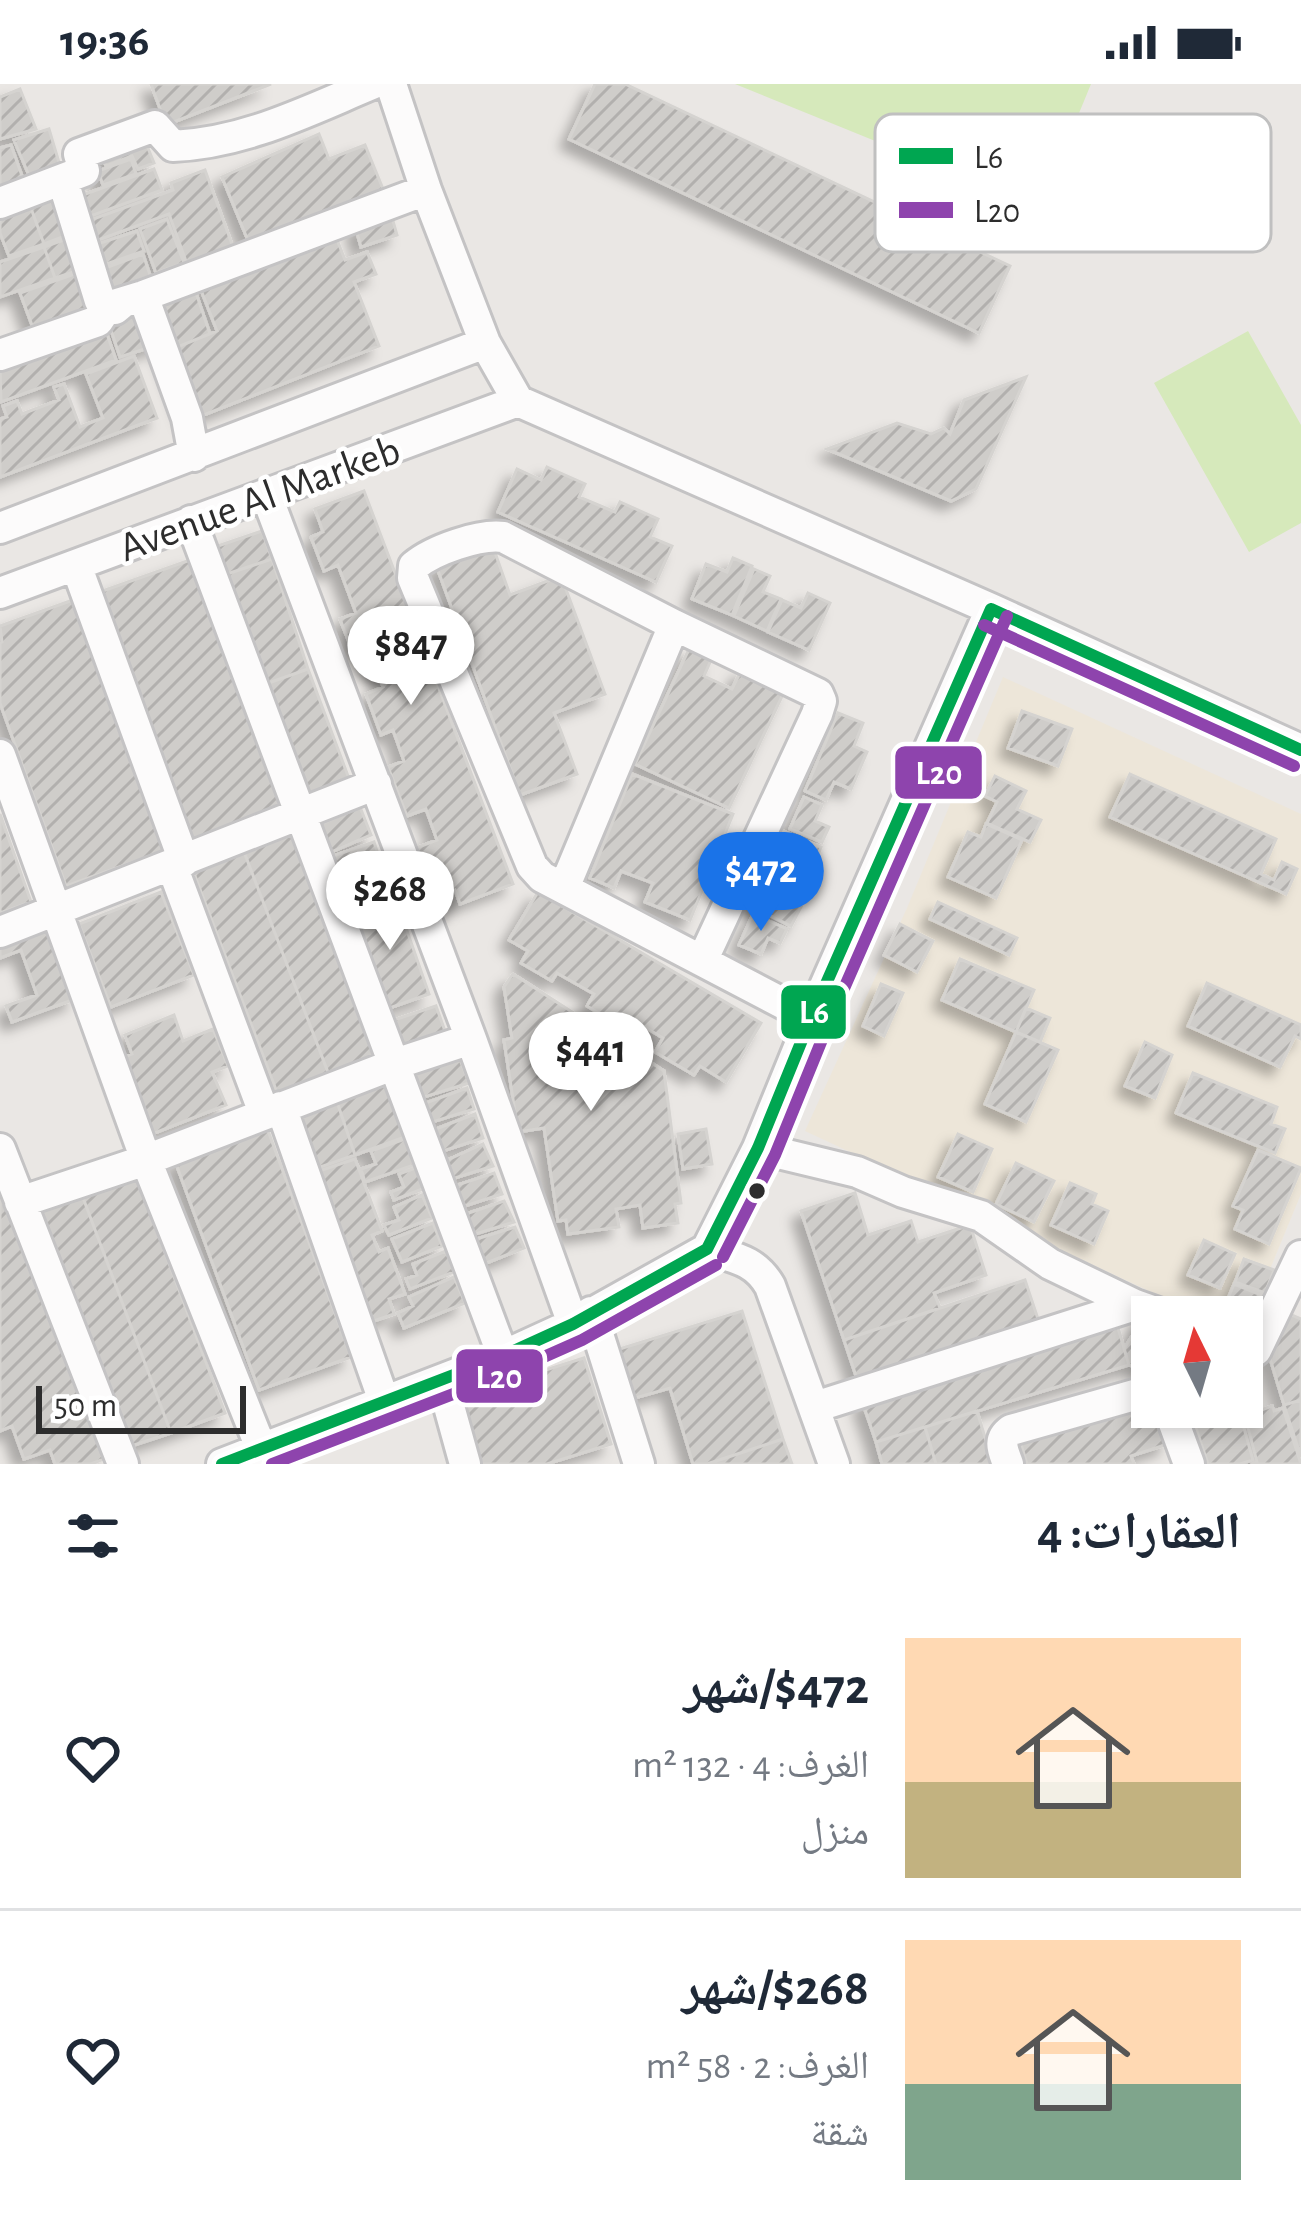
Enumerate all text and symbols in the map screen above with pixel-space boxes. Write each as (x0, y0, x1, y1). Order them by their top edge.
text: 19:36 (60, 19, 149, 64)
legend (875, 114, 1271, 252)
text: L6 (974, 142, 1003, 175)
text: L20 (974, 196, 1020, 229)
street label: Avenue Al Markeb (114, 429, 406, 569)
pin: $847 (340, 606, 482, 708)
text: $847 (374, 625, 448, 664)
line badge: L20 (893, 744, 984, 801)
text: L20 (915, 758, 963, 791)
pin: $472 (690, 832, 832, 934)
pin: $268 (319, 851, 461, 953)
text: $472 (725, 851, 797, 890)
text: $268 (353, 870, 427, 909)
line badge: L6 (779, 983, 848, 1041)
text: L6 (799, 997, 829, 1030)
pin: $441 (520, 1012, 662, 1114)
text: $441 (556, 1031, 626, 1070)
unlabelled marker (746, 1180, 768, 1202)
north arrow (1131, 1296, 1263, 1428)
map controls (1131, 1296, 1263, 1428)
line badge: L20 (454, 1347, 545, 1405)
text: L20 (475, 1362, 523, 1395)
scale bar (36, 1380, 246, 1433)
text: 50 m (54, 1390, 117, 1423)
icon: filters (60, 1503, 126, 1569)
text: العقارات: 4 (1037, 1507, 1241, 1558)
text: $472/شهر (684, 1662, 869, 1713)
icon: home (1001, 1686, 1145, 1830)
icon: heart (60, 1725, 126, 1791)
text: الغرف: 4 · 132 m² (632, 1746, 869, 1785)
text: منزل (801, 1813, 869, 1852)
text: $268/شهر (682, 1963, 869, 2014)
icon: home (1001, 1988, 1145, 2132)
icon: heart (60, 2027, 126, 2093)
text: الغرف: 2 · 58 m² (646, 2047, 869, 2086)
text: شقة (811, 2114, 869, 2153)

